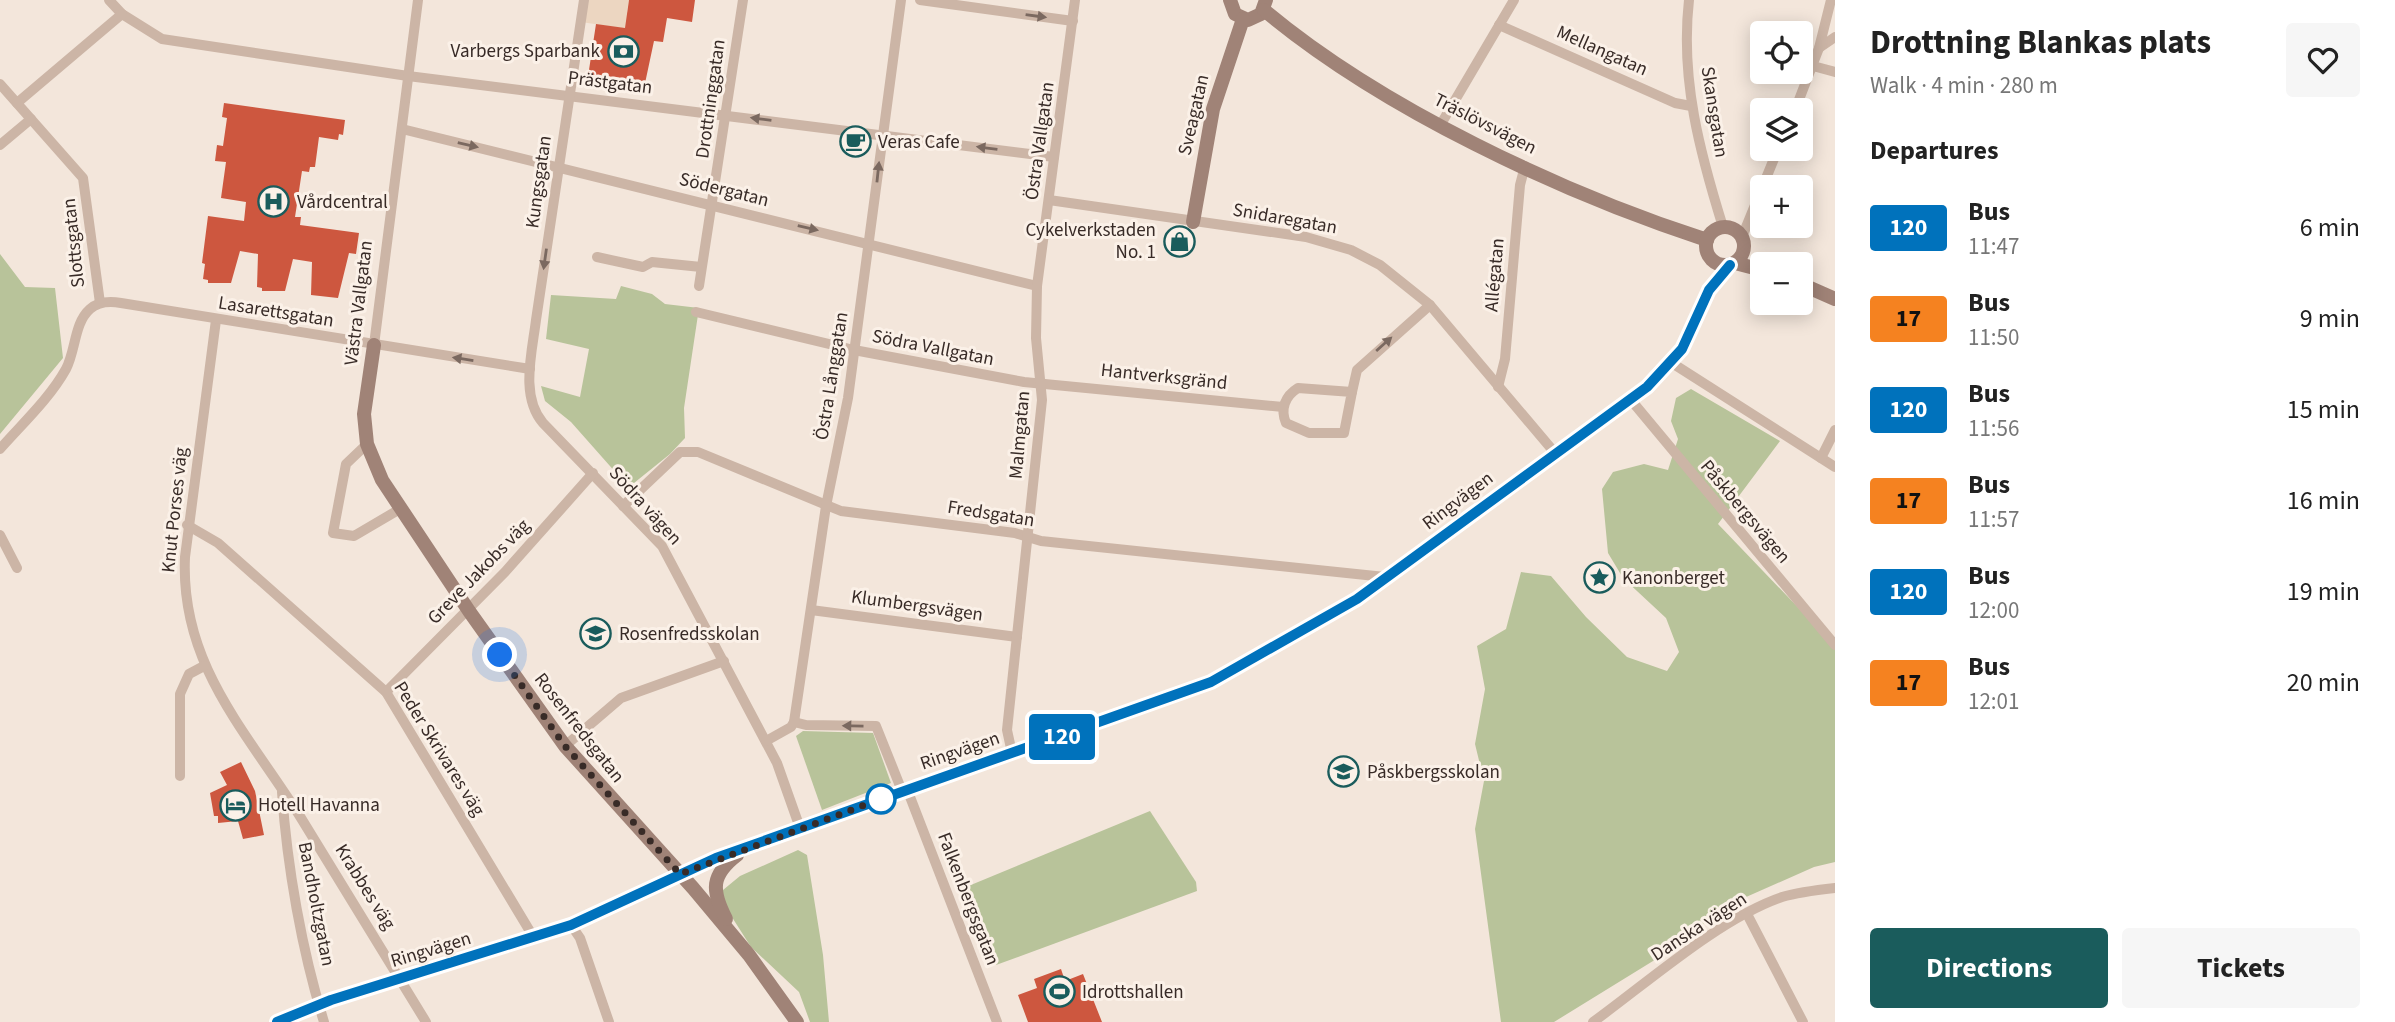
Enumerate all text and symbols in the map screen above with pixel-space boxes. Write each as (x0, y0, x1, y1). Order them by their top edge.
one-way arrow (1026, 11, 1048, 22)
street label: Mellangatan (1552, 19, 1652, 83)
text: Drottning Blankas plats (1870, 19, 2211, 66)
map controls (1750, 21, 1813, 315)
button: locate (1750, 21, 1813, 84)
button: heart (2286, 23, 2360, 97)
bank icon: Varbergs Sparbank (606, 34, 640, 68)
place label: Varbergs Sparbank (451, 38, 601, 65)
street label: Drottninggatan (689, 38, 733, 160)
street label: Prästgatan (566, 64, 654, 102)
street label: Skansgatan (1693, 65, 1735, 159)
text: Walk · 4 min · 280 m (1870, 69, 2058, 102)
street label: Sveagatan (1172, 72, 1216, 158)
street label: Östra Vallgatan (1018, 80, 1062, 202)
street label: Träslövsvägen (1429, 87, 1541, 161)
button: layers (1750, 98, 1813, 161)
one-way arrow (750, 114, 772, 125)
cafe icon: Veras Cafe (838, 125, 872, 159)
place label: Veras Cafe (878, 129, 960, 156)
text: Departures (1870, 132, 1998, 169)
street label: Kungsgatan (519, 134, 559, 230)
one-way arrow (457, 140, 479, 151)
one-way arrow (976, 142, 998, 153)
one-way arrow (872, 161, 883, 183)
street label: Södergatan (676, 166, 772, 214)
button: + (1750, 175, 1813, 238)
hospital icon: Vårdcentral (257, 185, 291, 219)
place label: Vårdcentral (297, 189, 388, 216)
text: Bus (1968, 193, 2010, 230)
street label: Slottsgatan (56, 197, 92, 289)
street label: Snidaregatan (1231, 197, 1339, 241)
text: 6 min (2300, 209, 2360, 246)
text: 120 (1889, 210, 1928, 245)
place label: Cykelverkstaden No. 1 (1025, 217, 1156, 266)
one-way arrow (797, 223, 819, 234)
shop icon: Cykelverkstaden No. 1 (1162, 224, 1196, 258)
text: 11:47 (1968, 230, 2019, 263)
street label: Allégatan (1478, 237, 1512, 313)
street label: Västra Vallgatan (338, 239, 380, 367)
one-way arrow (539, 249, 550, 271)
button: − (1750, 252, 1813, 315)
text: Bus (1968, 284, 2010, 321)
street label: Lasarettsgatan (216, 290, 336, 334)
text: 9 min (2300, 300, 2360, 337)
text: 17 (1896, 301, 1921, 336)
street label: Östra Långgatan (809, 310, 855, 442)
text: 11:50 (1968, 321, 2019, 354)
street label: Södra Vallgatan (870, 323, 996, 373)
one-way arrow (1375, 337, 1392, 353)
one-way arrow (451, 353, 473, 364)
street label: Hantverksgränd (1099, 357, 1229, 397)
text: Bus (1968, 375, 2010, 412)
street label: Malmgatan (1003, 390, 1037, 480)
text: 15 min (2287, 391, 2360, 428)
text: 120 (1889, 392, 1928, 427)
text: 11:56 (1968, 412, 2019, 445)
street label: Knut Porses väg (155, 446, 195, 574)
street label: Påskbergsvägen (1694, 454, 1796, 570)
street label: Södra vägen (602, 461, 688, 551)
street label: Ringvägen (1417, 465, 1499, 537)
text: Bus (1968, 466, 2010, 503)
text: 16 min (2287, 482, 2360, 519)
text: 17 (1896, 483, 1921, 518)
street label: Fredsgatan (945, 494, 1037, 534)
text: 11:57 (1968, 503, 2019, 536)
street label: Greve Jakobs väg (421, 513, 537, 631)
text: Bus (1968, 557, 2010, 594)
place icon: Kanonberget (1582, 561, 1616, 595)
place label: Kanonberget (1622, 565, 1726, 592)
text: 19 min (2287, 573, 2360, 610)
text: 120 (1889, 574, 1928, 609)
street label: Klumbergsvägen (849, 583, 985, 629)
text: 12:00 (1968, 594, 2019, 627)
school or university icon: Rosenfredsskolan (579, 617, 613, 651)
place label: Rosenfredsskolan (619, 621, 760, 648)
your location (482, 637, 517, 672)
text: Bus (1968, 648, 2010, 685)
text: 20 min (2287, 664, 2360, 701)
text: 17 (1896, 665, 1921, 700)
street label: Rosenfredsgatan (527, 667, 631, 789)
street label: Peder Skrivares väg (387, 676, 492, 822)
text: 12:01 (1968, 685, 2019, 718)
line badge: 120 (1022, 714, 1102, 760)
text: 120 (1043, 719, 1081, 754)
one-way arrow (842, 720, 864, 731)
street label: Ringvägen (917, 725, 1003, 777)
school or university icon: Påskbergsskolan (1327, 755, 1361, 789)
place label: Påskbergsskolan (1367, 759, 1500, 786)
unlabelled marker (866, 784, 896, 814)
hotel icon: Hotell Havanna (218, 788, 252, 822)
place label: Hotell Havanna (258, 792, 380, 819)
street label: Falkenbergsgatan (930, 829, 1006, 969)
street label: Krabbes väg (328, 839, 402, 935)
street label: Bandholtzgatan (291, 840, 341, 968)
street label: Danska vägen (1646, 886, 1752, 968)
street label: Ringvägen (388, 925, 474, 975)
button: Directions (1870, 928, 2108, 1008)
button: Tickets (2122, 928, 2360, 1008)
sports icon: Idrottshallen (1042, 975, 1076, 1009)
place label: Idrottshallen (1082, 979, 1184, 1006)

